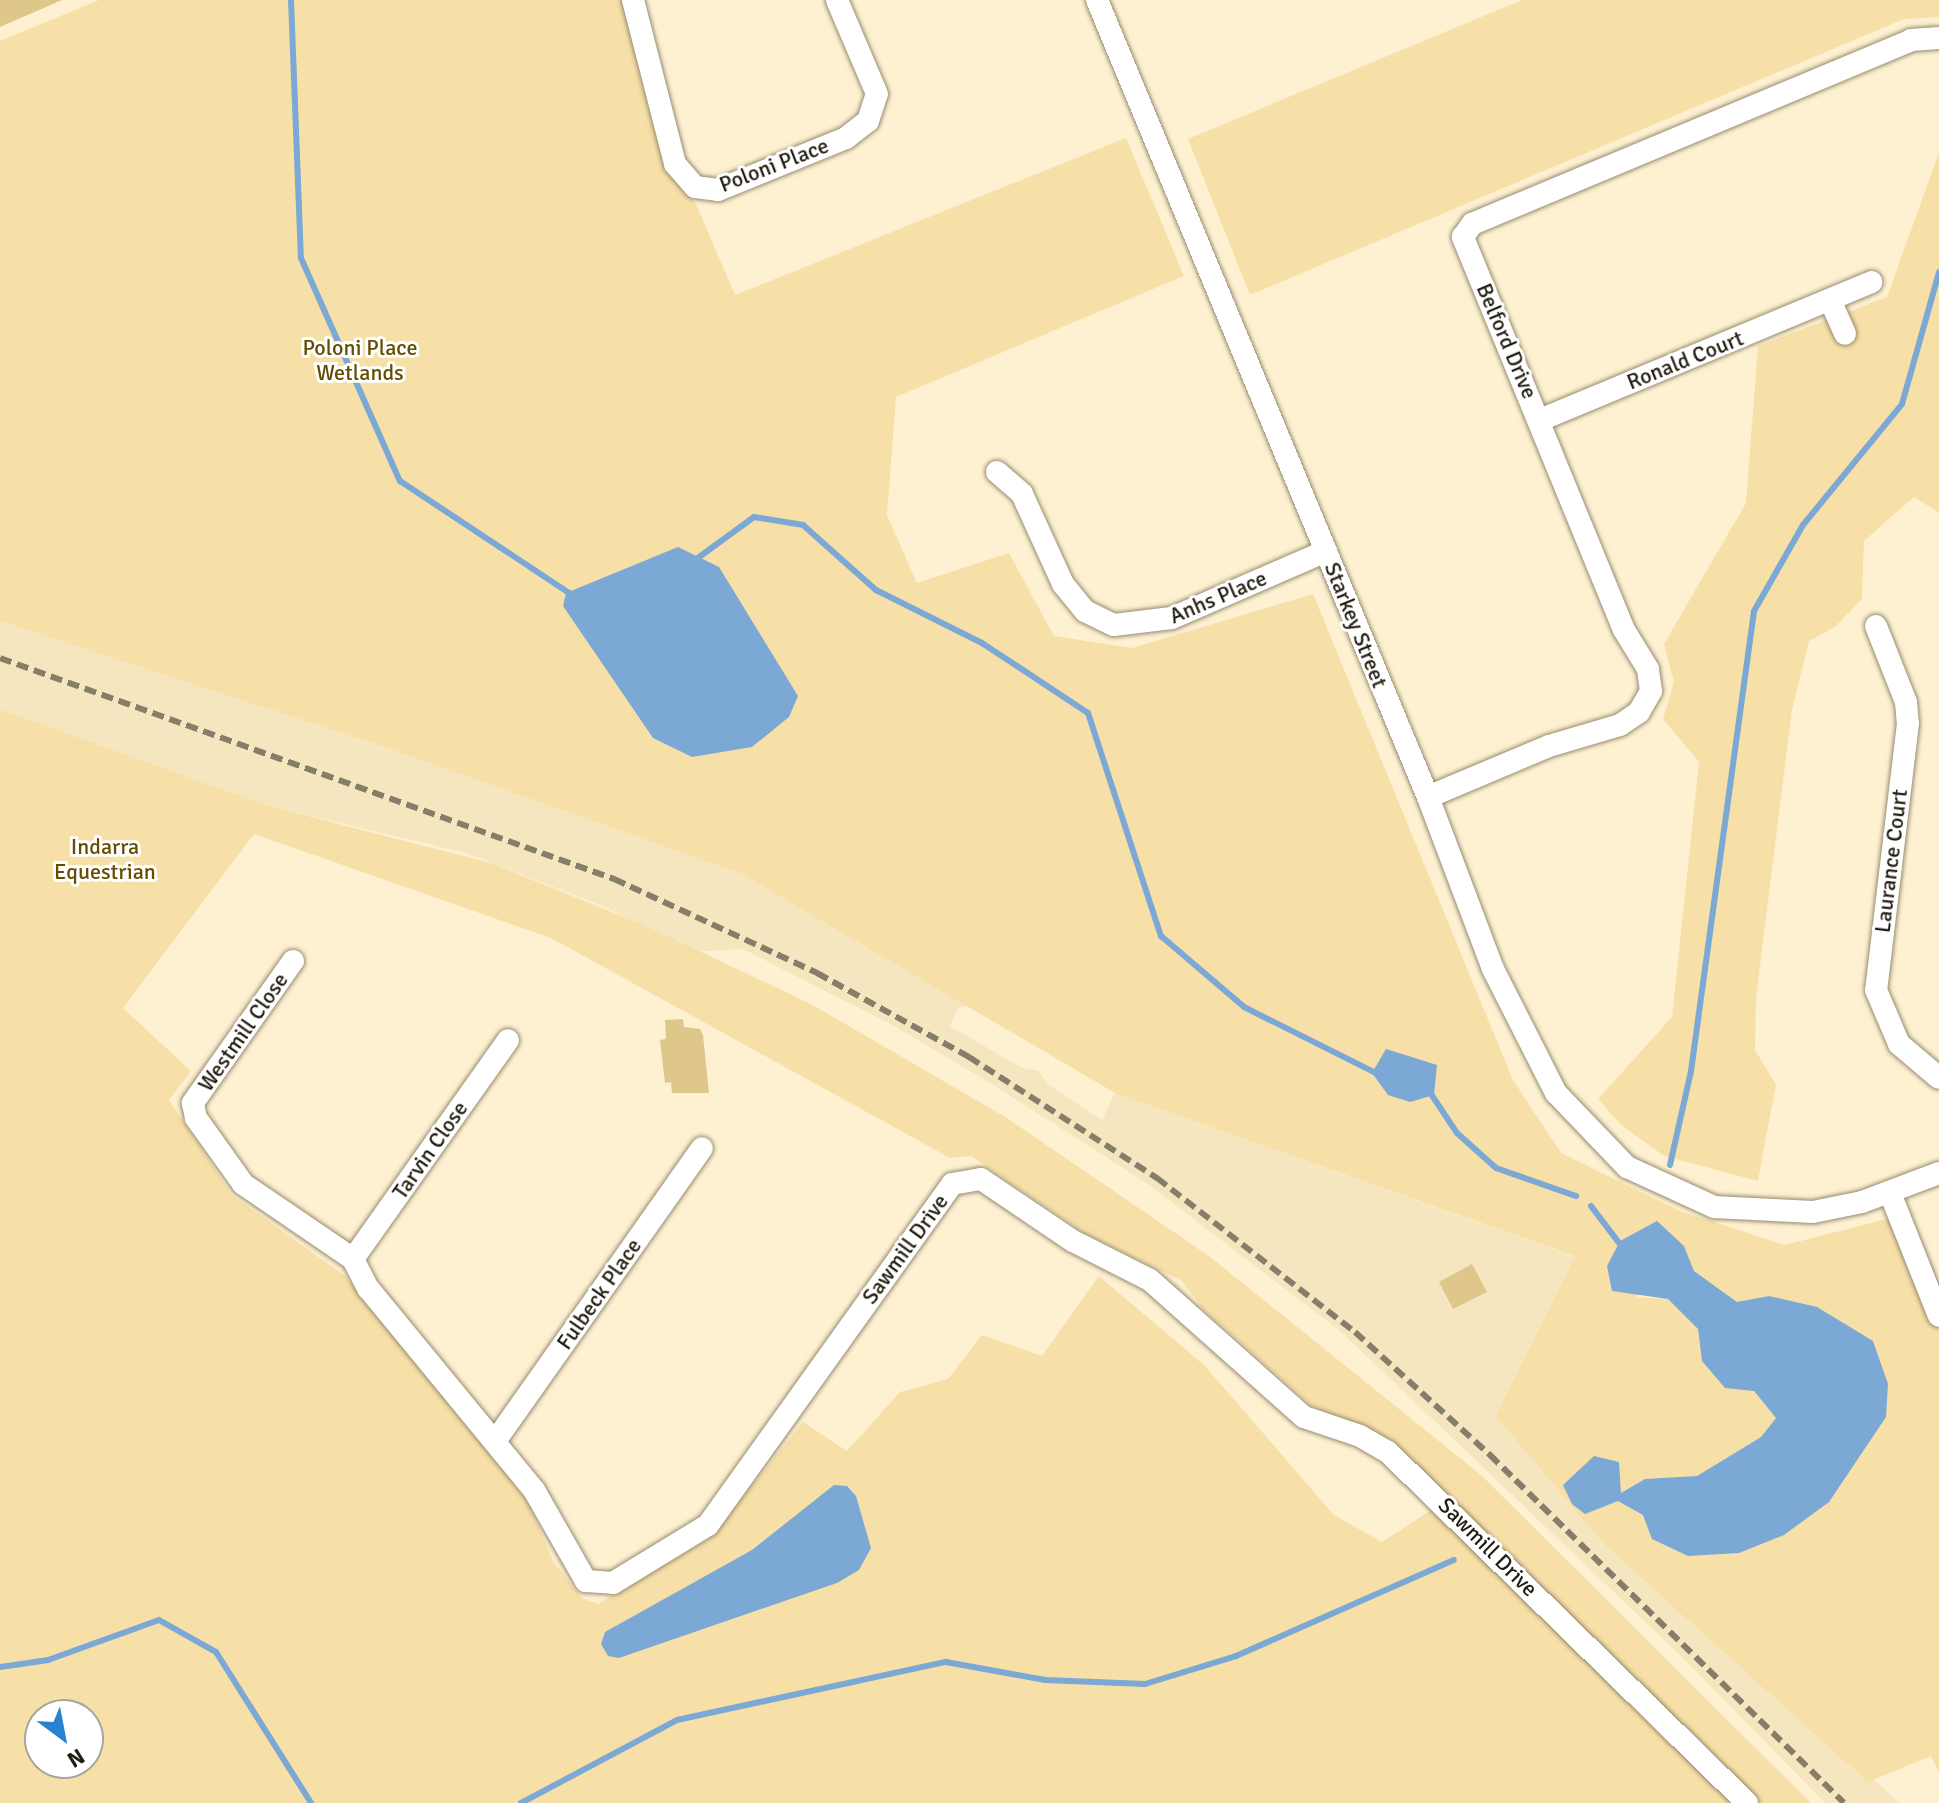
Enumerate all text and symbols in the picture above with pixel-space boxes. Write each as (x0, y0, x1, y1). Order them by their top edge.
street label: Poloni Place (716, 132, 832, 198)
street label: Belford Drive (1471, 279, 1543, 403)
street label: Ronald Court (1623, 325, 1747, 395)
park label: Poloni Place Wetlands (302, 334, 418, 386)
street label: Starkey Street (1319, 558, 1393, 692)
street label: Anhs Place (1165, 565, 1271, 629)
street label: Laurance Court (1869, 788, 1913, 934)
park label: Indarra Equestrian (54, 833, 156, 884)
street label: Westmill Close (192, 968, 294, 1096)
street label: Tarvin Close (387, 1096, 473, 1204)
street label: Sawmill Drive (856, 1189, 954, 1309)
street label: Fulbeck Place (551, 1233, 647, 1355)
street label: Sawmill Drive (1433, 1492, 1543, 1602)
north arrow (24, 1699, 104, 1779)
text: N (62, 1743, 90, 1774)

